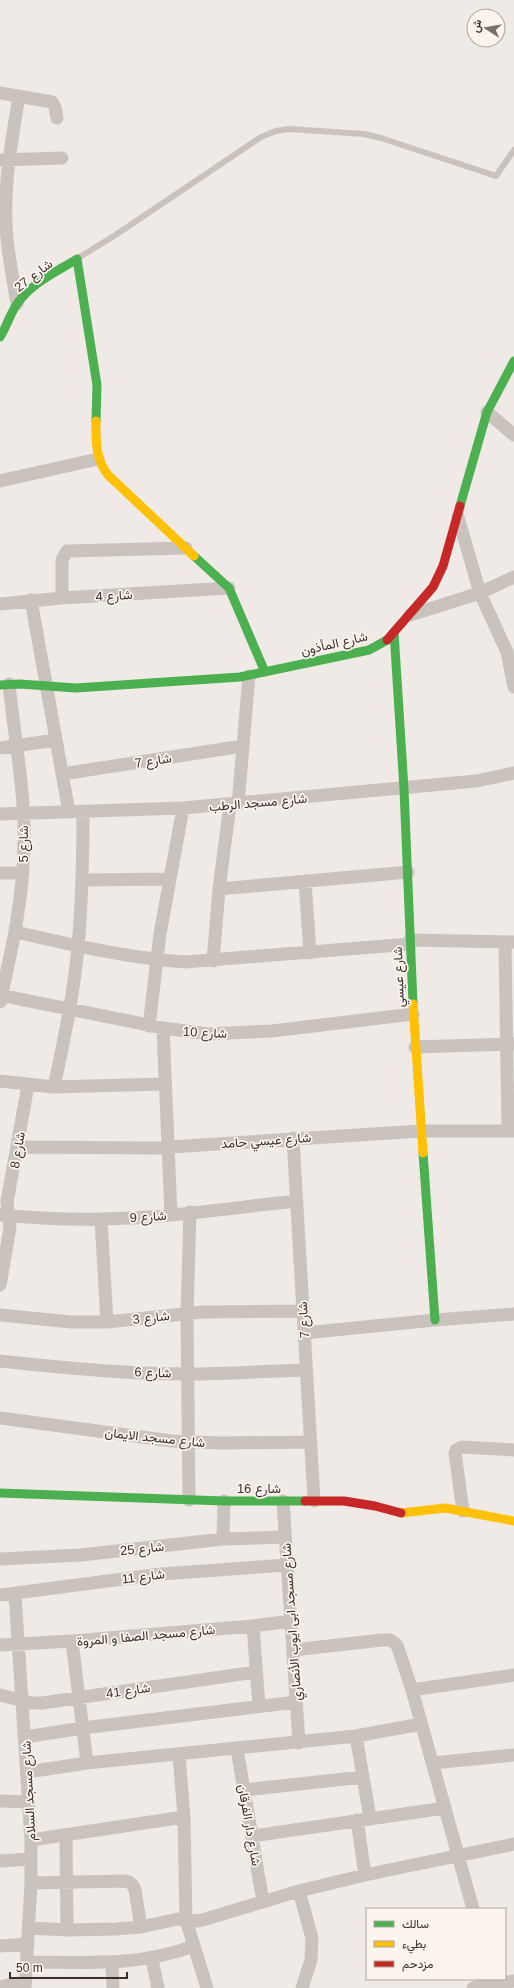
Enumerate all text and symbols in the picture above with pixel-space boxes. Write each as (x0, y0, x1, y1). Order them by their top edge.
north arrow (466, 8, 506, 48)
text: ش (469, 18, 484, 34)
street label: شارع 27 (11, 256, 57, 296)
street label: شارع 4 (95, 587, 133, 606)
street label: شارع المأذون (299, 629, 369, 660)
street label: شارع 7 (134, 750, 173, 773)
street label: شارع مسجد الرطب (208, 791, 308, 816)
street label: شارع 5 (16, 826, 33, 863)
street label: شارع عيسي (390, 946, 410, 1008)
street label: شارع 10 (182, 1024, 227, 1043)
street label: شارع عيسي حامد (221, 1130, 312, 1154)
street label: شارع 8 (7, 1131, 30, 1170)
street label: شارع 9 (129, 1208, 167, 1227)
street label: شارع 7 (295, 1301, 314, 1339)
street label: شارع 3 (132, 1308, 170, 1329)
street label: شارع 6 (134, 1364, 172, 1383)
street label: شارع مسجد الايمان (104, 1425, 206, 1452)
street label: شارع 16 (237, 1481, 281, 1498)
street label: شارع 25 (119, 1539, 165, 1560)
street label: شارع مسجد ابى ايوب الأنصاري (279, 1542, 307, 1701)
street label: شارع 11 (121, 1566, 166, 1589)
street label: شارع مسجد الصفا و المروة (76, 1622, 216, 1651)
street label: شارع 41 (105, 1680, 151, 1703)
street label: شارع مسجد السلام (18, 1740, 41, 1841)
street label: شارع دار الفرقان (233, 1783, 264, 1867)
legend (366, 1908, 506, 1980)
text: سالك (402, 1917, 429, 1931)
text: بطيء (402, 1937, 426, 1954)
scale bar (10, 1954, 127, 1980)
text: مزدحم (402, 1957, 433, 1972)
text: 50 m (16, 1961, 43, 1975)

